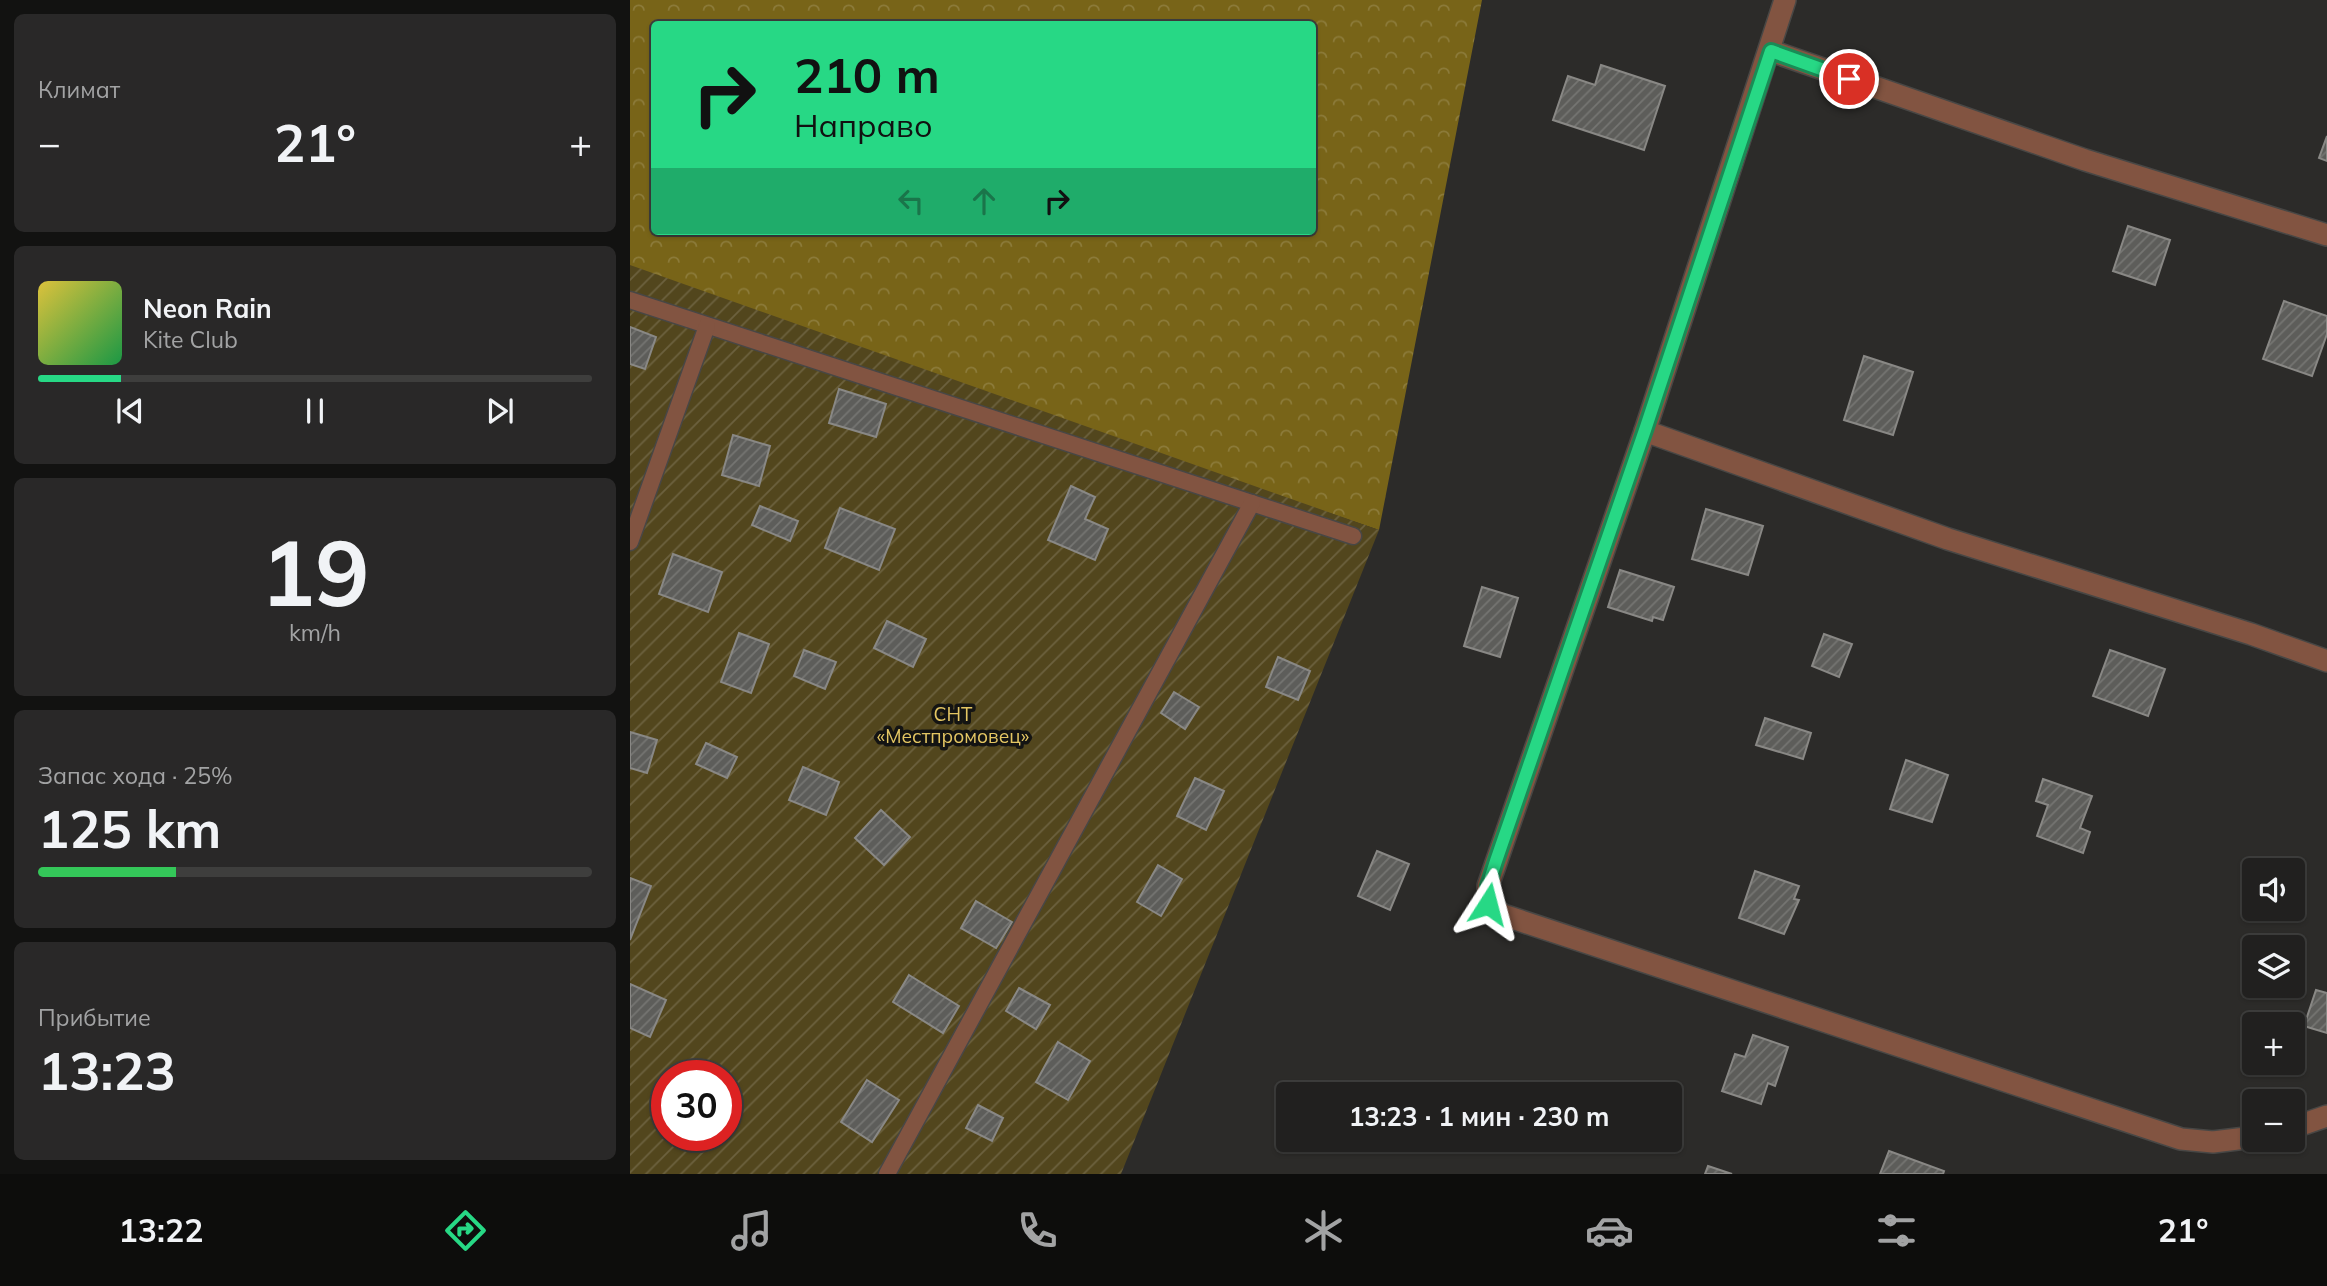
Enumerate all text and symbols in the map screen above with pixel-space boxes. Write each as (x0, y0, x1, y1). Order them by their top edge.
text: 210 m (794, 44, 940, 105)
icon: right (679, 49, 770, 140)
pin (1819, 49, 1879, 109)
icon: arrive (1830, 60, 1868, 98)
text: Климат (38, 75, 120, 104)
text: Направо (794, 105, 933, 145)
text: 21° (274, 110, 356, 175)
text: − (38, 119, 61, 167)
text: + (569, 119, 592, 167)
icon: left (892, 182, 930, 220)
icon: ahead (965, 182, 1003, 220)
icon: right (1038, 182, 1076, 220)
text: Neon Rain (143, 292, 272, 325)
text: Kite Club (143, 325, 238, 354)
icon: previous (111, 392, 149, 430)
icon: pause (296, 392, 334, 430)
icon: next (481, 392, 519, 430)
text: 19 (260, 515, 370, 629)
text: km/h (289, 618, 341, 647)
park label: СНТ «Местпромовец» (877, 702, 1029, 748)
text: Запас хода · 25% (38, 761, 233, 790)
text: 125 km (38, 796, 221, 861)
map controls (2242, 858, 2305, 1152)
button: sound (2242, 858, 2305, 921)
position arrow (1451, 867, 1525, 941)
button: layers (2242, 935, 2305, 998)
text: Прибытие (38, 1003, 151, 1032)
button: + (2242, 1012, 2305, 1075)
text: 13:23 (38, 1038, 176, 1103)
speed limit sign: 30 (651, 1060, 742, 1151)
button: − (2242, 1089, 2305, 1152)
text: 13:23 · 1 мин · 230 m (1349, 1100, 1609, 1133)
icon: directions (441, 1206, 490, 1255)
icon: music (727, 1206, 776, 1255)
icon: phone (1013, 1206, 1062, 1255)
icon: climate (1299, 1206, 1348, 1255)
icon: car (1585, 1206, 1634, 1255)
icon: filters (1872, 1206, 1921, 1255)
text: 13:22 (119, 1210, 203, 1250)
text: 21° (2158, 1210, 2208, 1250)

